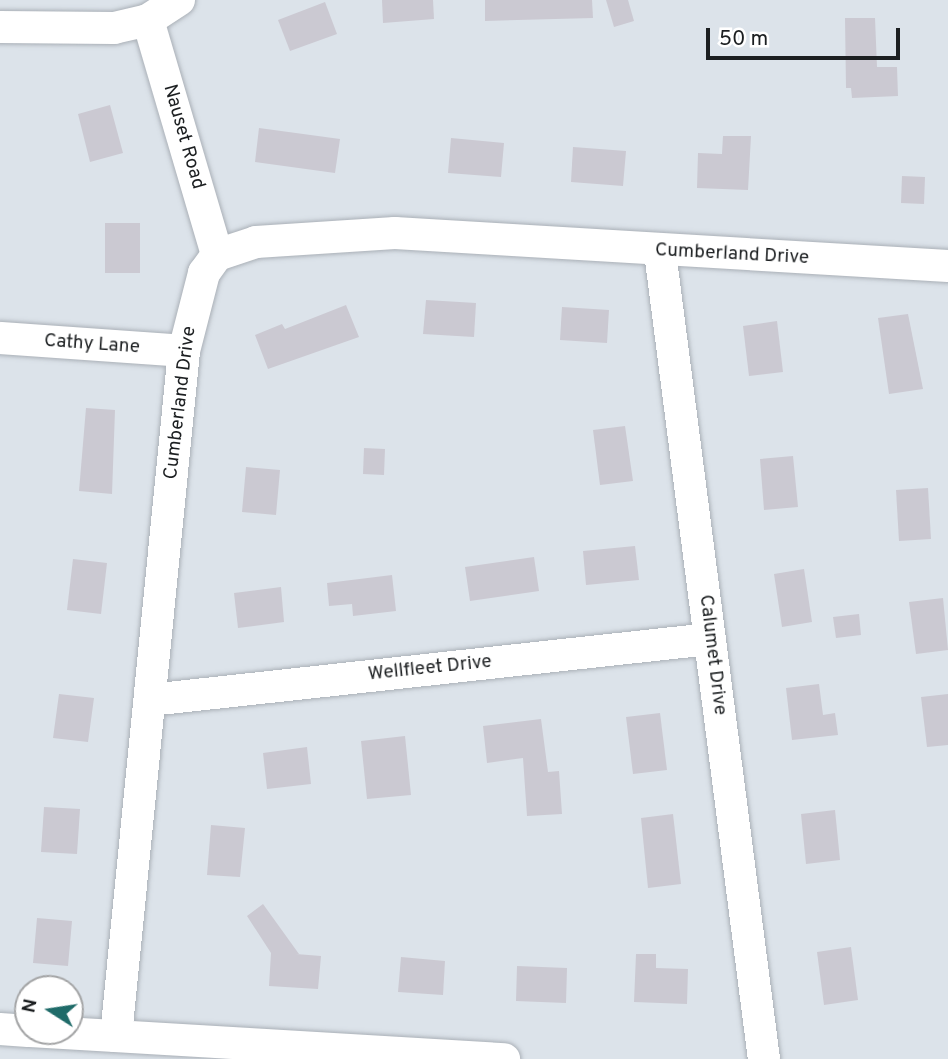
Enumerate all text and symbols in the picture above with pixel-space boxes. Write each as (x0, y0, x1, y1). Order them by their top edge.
scale bar (710, 14, 904, 58)
text: 50 m (719, 26, 768, 53)
street label: Nauset Road (157, 82, 209, 192)
street label: Cumberland Drive (654, 240, 810, 270)
street label: Cumberland Drive (160, 325, 202, 481)
street label: Cathy Lane (43, 330, 141, 360)
street label: Calumet Drive (693, 593, 731, 717)
street label: Wellfleet Drive (367, 651, 493, 687)
north arrow (14, 975, 84, 1045)
text: N (17, 997, 44, 1015)

